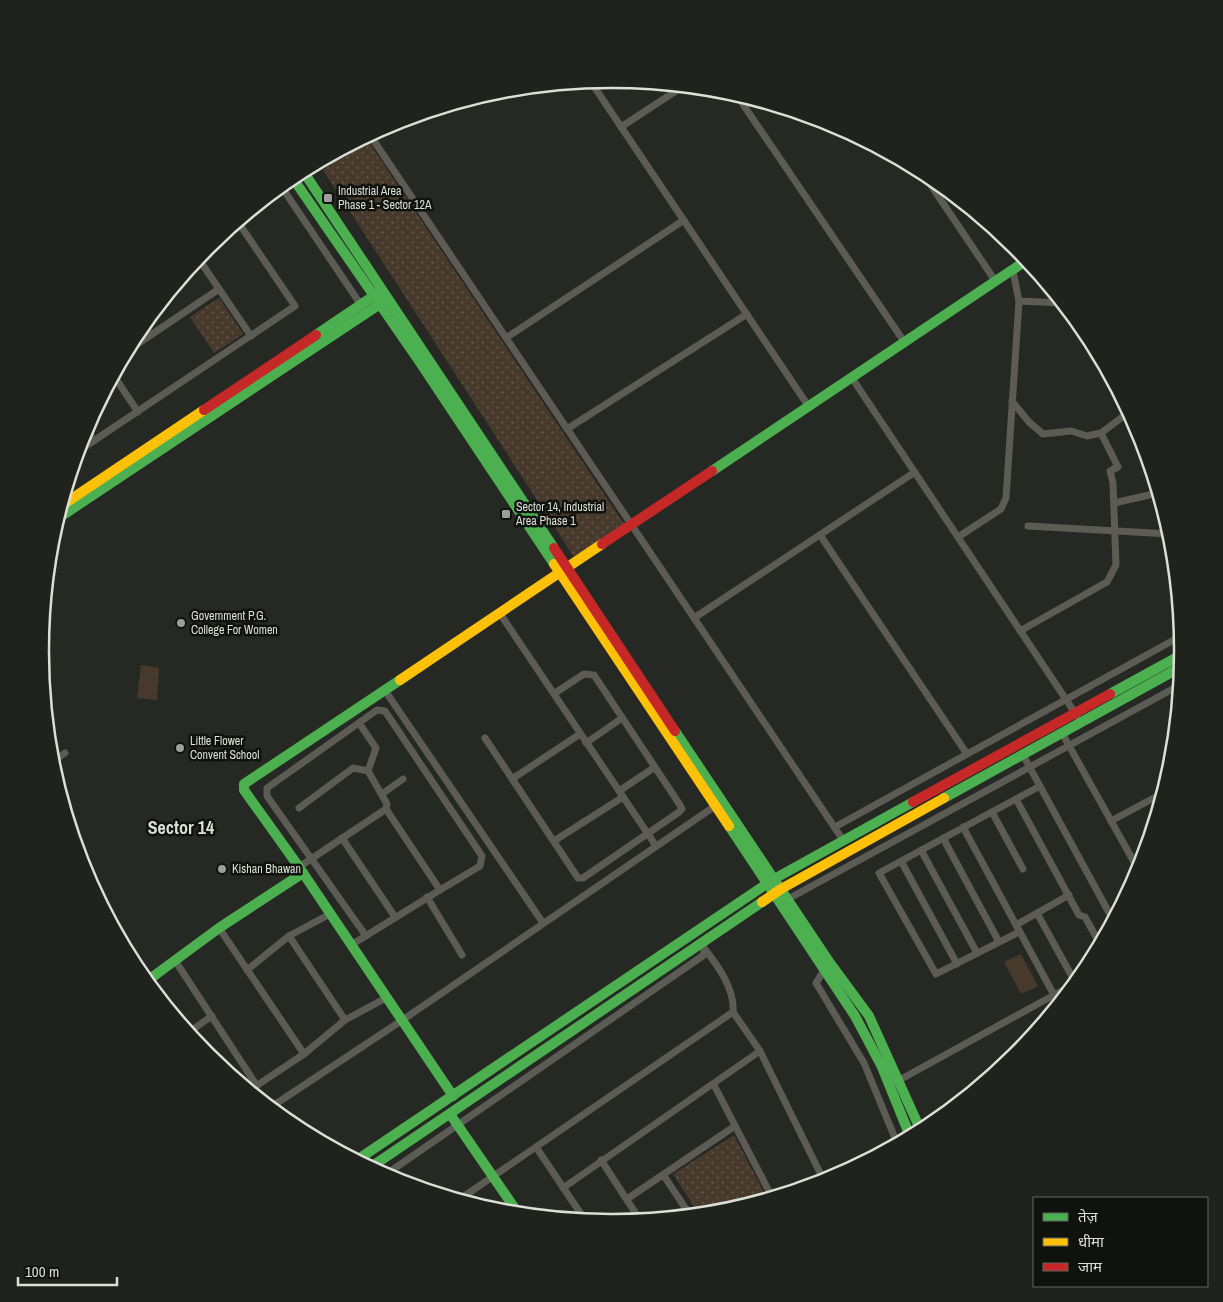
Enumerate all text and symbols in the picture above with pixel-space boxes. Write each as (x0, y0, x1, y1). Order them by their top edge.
place label: Industrial Area Phase 1 - Sector 12A (338, 183, 432, 213)
marker: Industrial Area Phase 1 - Sector 12A (322, 192, 334, 204)
place label: Sector 14, Industrial Area Phase 1 (515, 499, 604, 529)
marker: Sector 14, Industrial Area Phase 1 (500, 508, 512, 520)
place label: Government P.G. College For Women (191, 608, 278, 638)
marker: Government P.G. College For Women (175, 617, 187, 629)
place label: Little Flower Convent School (190, 733, 259, 763)
marker: Little Flower Convent School (174, 742, 186, 754)
district label: Sector 14 (148, 815, 215, 840)
place label: Kishan Bhawan (232, 861, 301, 877)
marker: Kishan Bhawan (216, 863, 228, 875)
legend (1033, 1197, 1208, 1287)
text: तेज़ (1078, 1206, 1099, 1227)
text: धीमा (1078, 1231, 1105, 1252)
scale bar (18, 1254, 116, 1286)
text: जाम (1078, 1256, 1103, 1277)
text: 100 m (25, 1261, 59, 1282)

